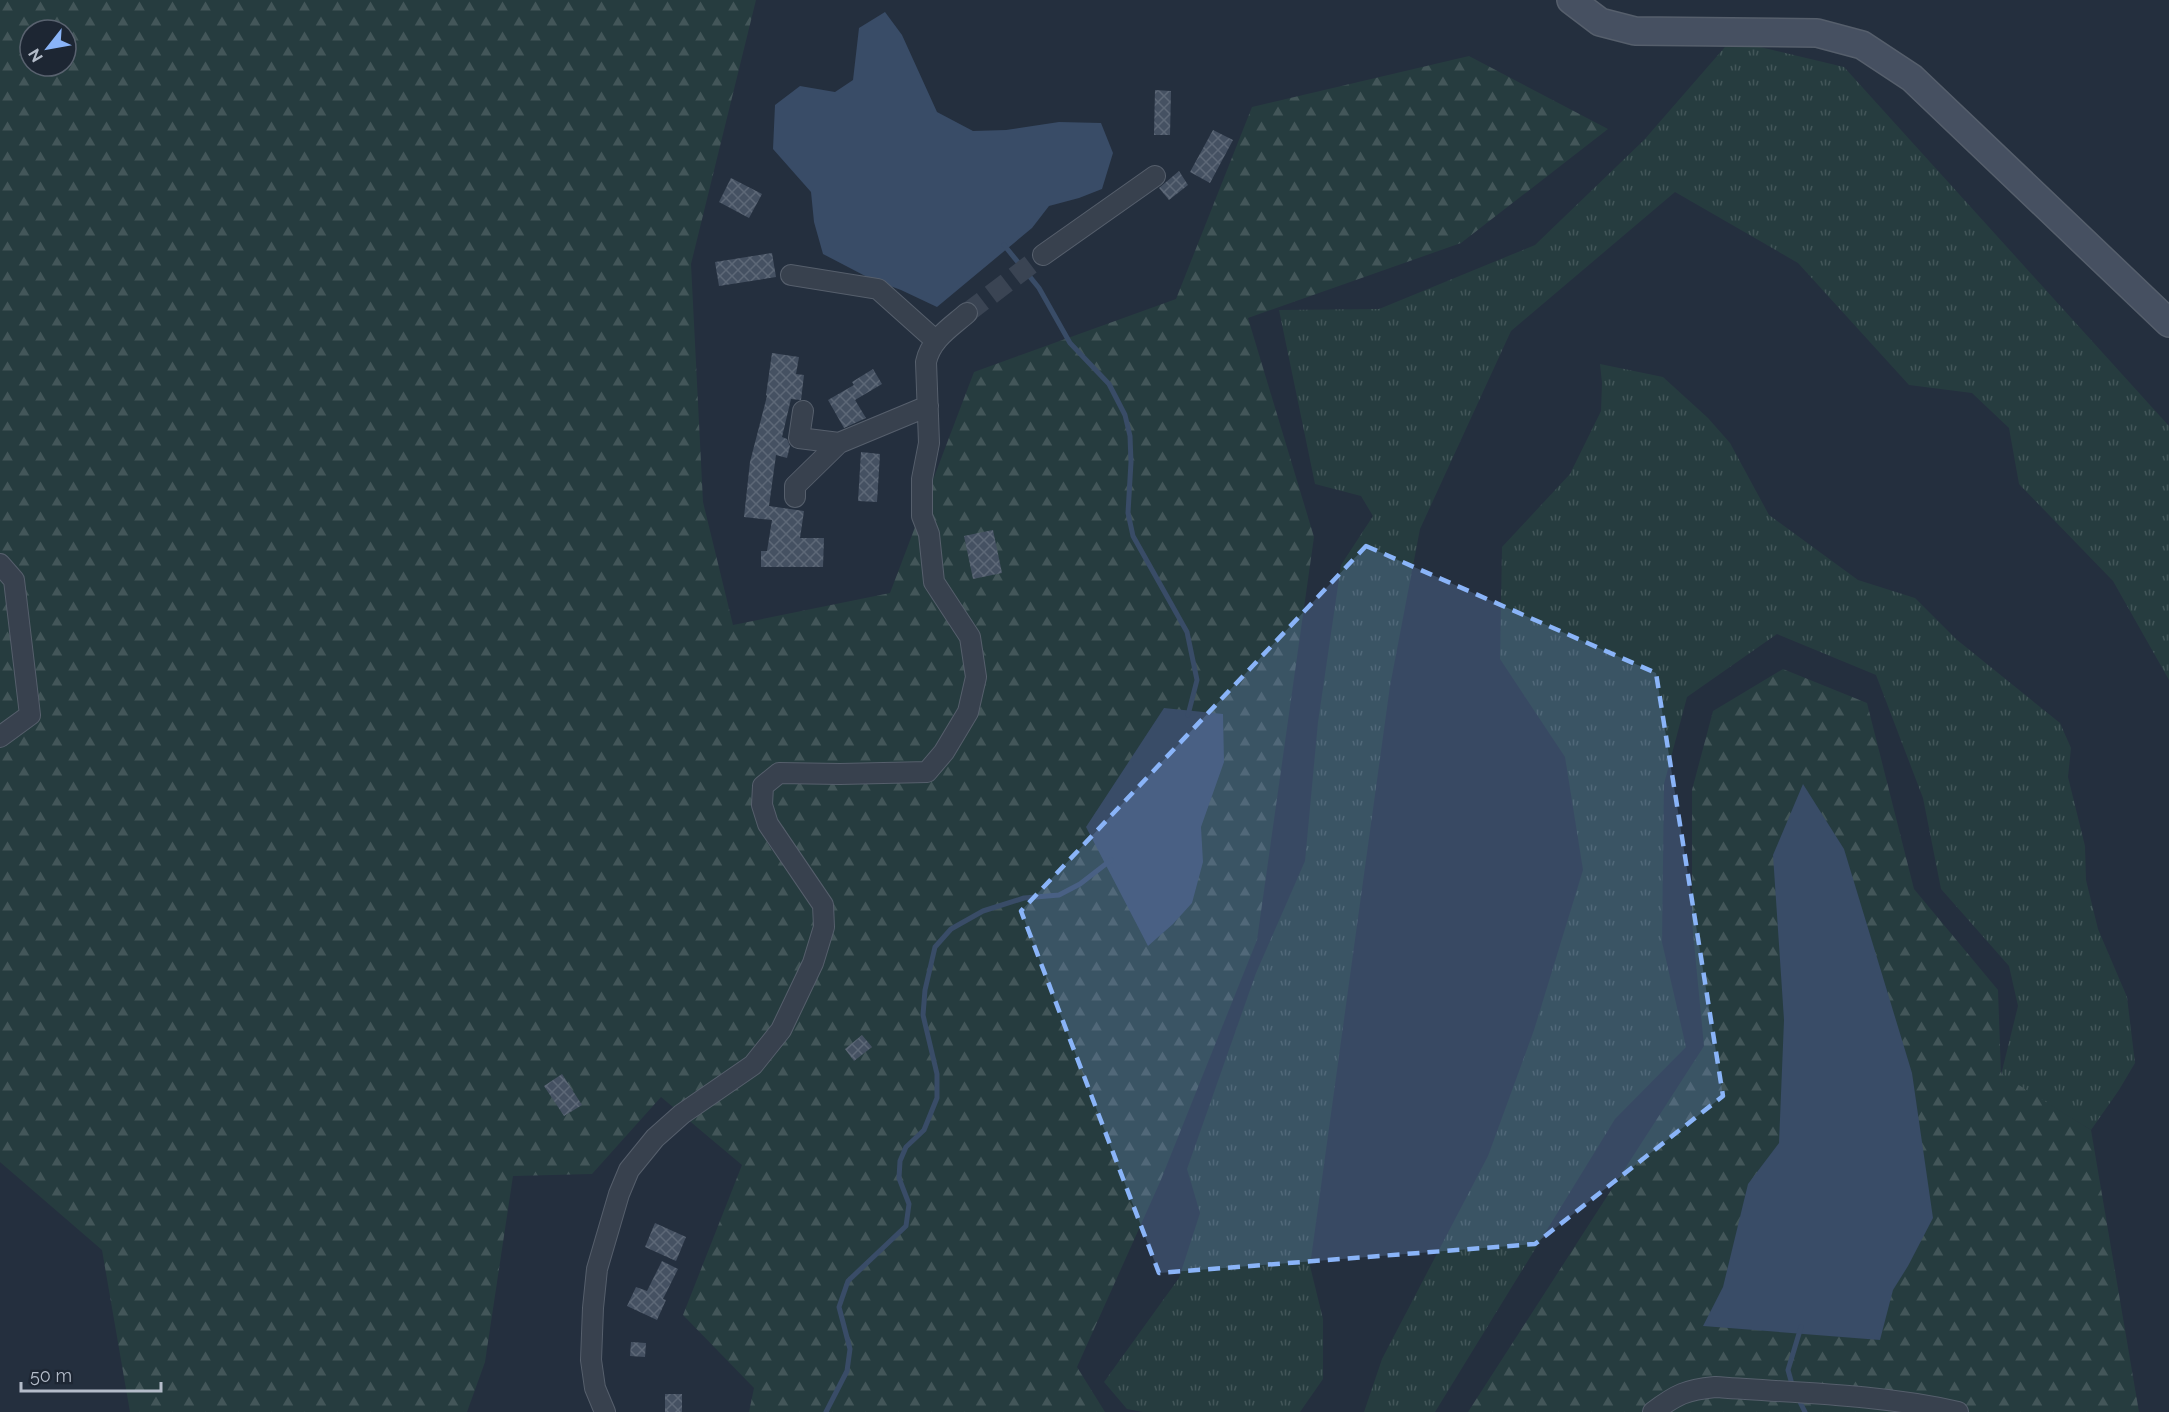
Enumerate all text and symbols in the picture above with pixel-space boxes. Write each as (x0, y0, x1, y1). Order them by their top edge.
north arrow (18, 18, 78, 78)
text: N (24, 45, 47, 66)
scale bar (21, 1355, 160, 1393)
text: 50 m (30, 1365, 72, 1386)

